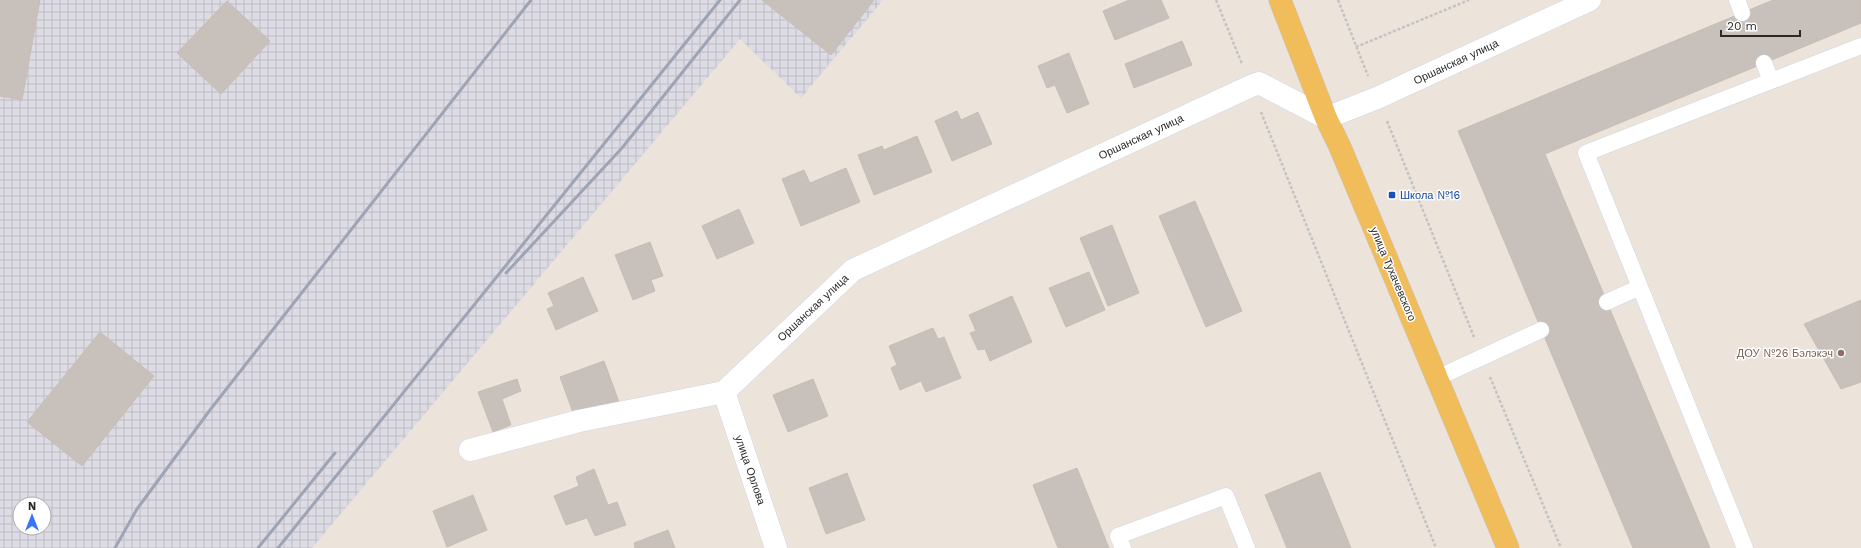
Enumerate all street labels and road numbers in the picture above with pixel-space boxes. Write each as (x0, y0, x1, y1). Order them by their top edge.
street label: Оршанская улица (1411, 36, 1501, 87)
street label: Оршанская улица (1096, 111, 1186, 162)
street label: улица Тухачевского (1367, 225, 1419, 323)
street label: Оршанская улица (775, 271, 852, 344)
street label: улица Орлова (732, 433, 768, 507)

